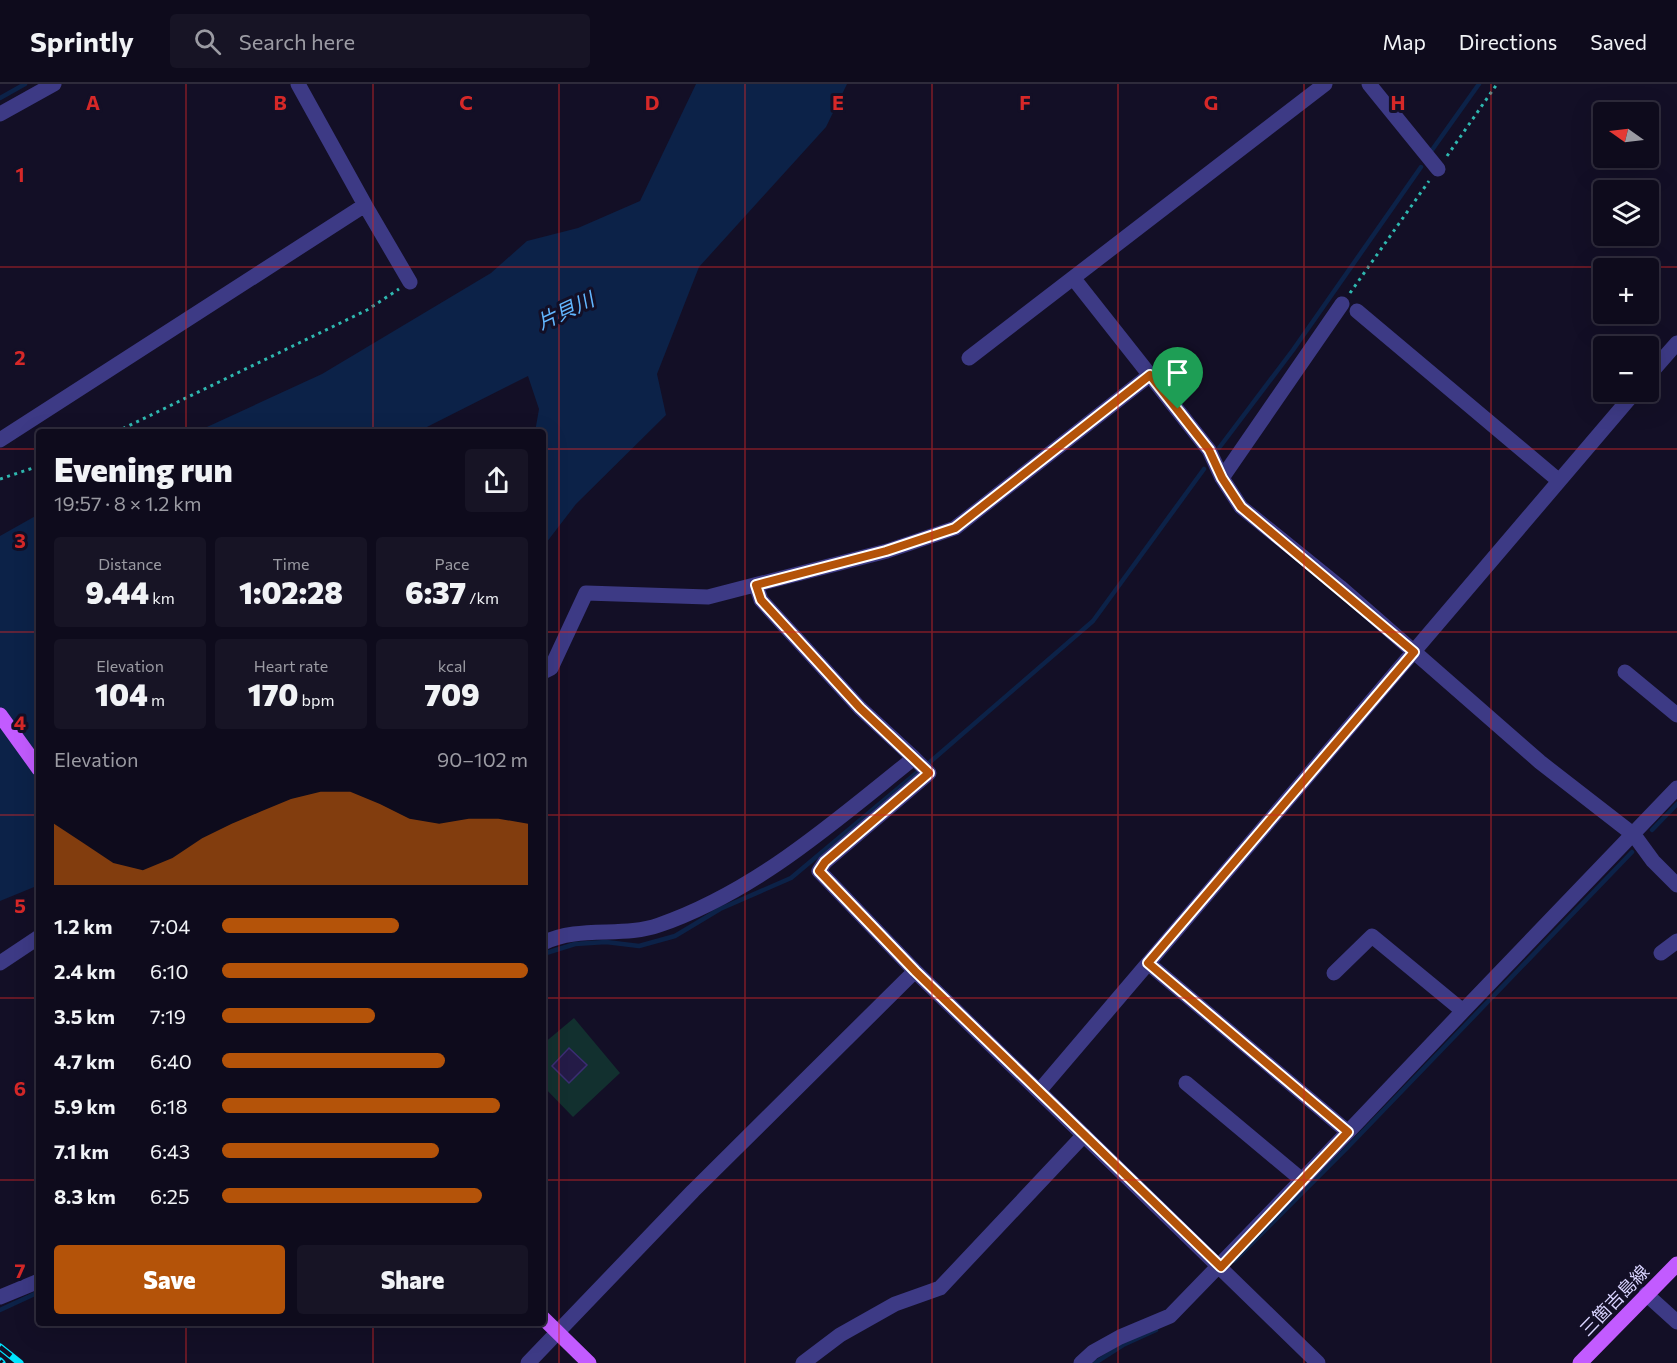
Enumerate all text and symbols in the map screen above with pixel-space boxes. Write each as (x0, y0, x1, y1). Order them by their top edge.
search box (170, 14, 590, 68)
text: Sprintly (30, 24, 134, 58)
icon: search (191, 25, 224, 58)
text: Search here (239, 28, 355, 55)
text: Map (1383, 29, 1426, 54)
text: Directions (1459, 29, 1557, 54)
text: Saved (1590, 29, 1647, 54)
text: A (86, 90, 100, 114)
text: B (273, 90, 287, 114)
text: C (459, 90, 473, 114)
text: D (645, 90, 659, 114)
text: E (832, 90, 844, 114)
text: F (1019, 90, 1031, 114)
text: G (1204, 90, 1218, 114)
text: H (1391, 90, 1406, 114)
north arrow (1593, 102, 1659, 168)
map controls (1593, 102, 1659, 402)
text: 1 (15, 162, 25, 186)
button: layers (1593, 180, 1659, 246)
button: + (1593, 258, 1659, 324)
water label: 片貝川 (533, 286, 599, 334)
button: − (1593, 336, 1659, 402)
text: 2 (14, 345, 26, 369)
pin (1152, 347, 1203, 409)
icon: arrive (1161, 356, 1194, 389)
text: Evening run (54, 448, 233, 489)
button: share (465, 449, 528, 512)
text: 19:57 · 8 × 1.2 km (54, 491, 201, 515)
text: 3 (14, 528, 26, 552)
text: Distance (98, 554, 162, 573)
text: Time (273, 554, 309, 573)
text: Pace (435, 554, 469, 573)
text: 9.44 (85, 573, 149, 610)
text: 1:02:28 (239, 573, 343, 610)
text: 6:37 (405, 573, 466, 610)
text: km (149, 588, 175, 607)
text: /km (466, 588, 499, 607)
text: Elevation (96, 656, 164, 675)
text: Heart rate (254, 656, 328, 675)
text: kcal (438, 656, 466, 675)
text: 104 (95, 675, 148, 712)
text: 170 (248, 675, 298, 712)
text: 709 (424, 675, 480, 712)
text: m (148, 690, 165, 709)
text: bpm (298, 690, 334, 709)
text: 4 (14, 710, 26, 734)
text: Elevation (54, 747, 139, 771)
text: 90–102 m (437, 747, 528, 771)
text: 5 (14, 893, 26, 917)
text: 1.2 km (54, 914, 112, 938)
text: 7:04 (150, 914, 190, 938)
text: 2.4 km (54, 959, 116, 983)
text: 6:10 (150, 959, 188, 983)
text: 3.5 km (54, 1004, 115, 1028)
text: 7:19 (150, 1004, 186, 1028)
text: 4.7 km (54, 1049, 115, 1073)
text: 6:40 (150, 1049, 192, 1073)
text: 6 (14, 1076, 26, 1100)
text: 5.9 km (54, 1094, 116, 1118)
text: 6:18 (150, 1094, 188, 1118)
text: 7.1 km (54, 1139, 109, 1163)
text: 6:43 (150, 1139, 190, 1163)
text: 8.3 km (54, 1184, 116, 1208)
text: 6:25 (150, 1184, 189, 1208)
button: Save (54, 1245, 285, 1314)
button: Share (297, 1245, 528, 1314)
text: 7 (15, 1258, 26, 1282)
street label: 三箇吉島線 (1575, 1260, 1653, 1340)

